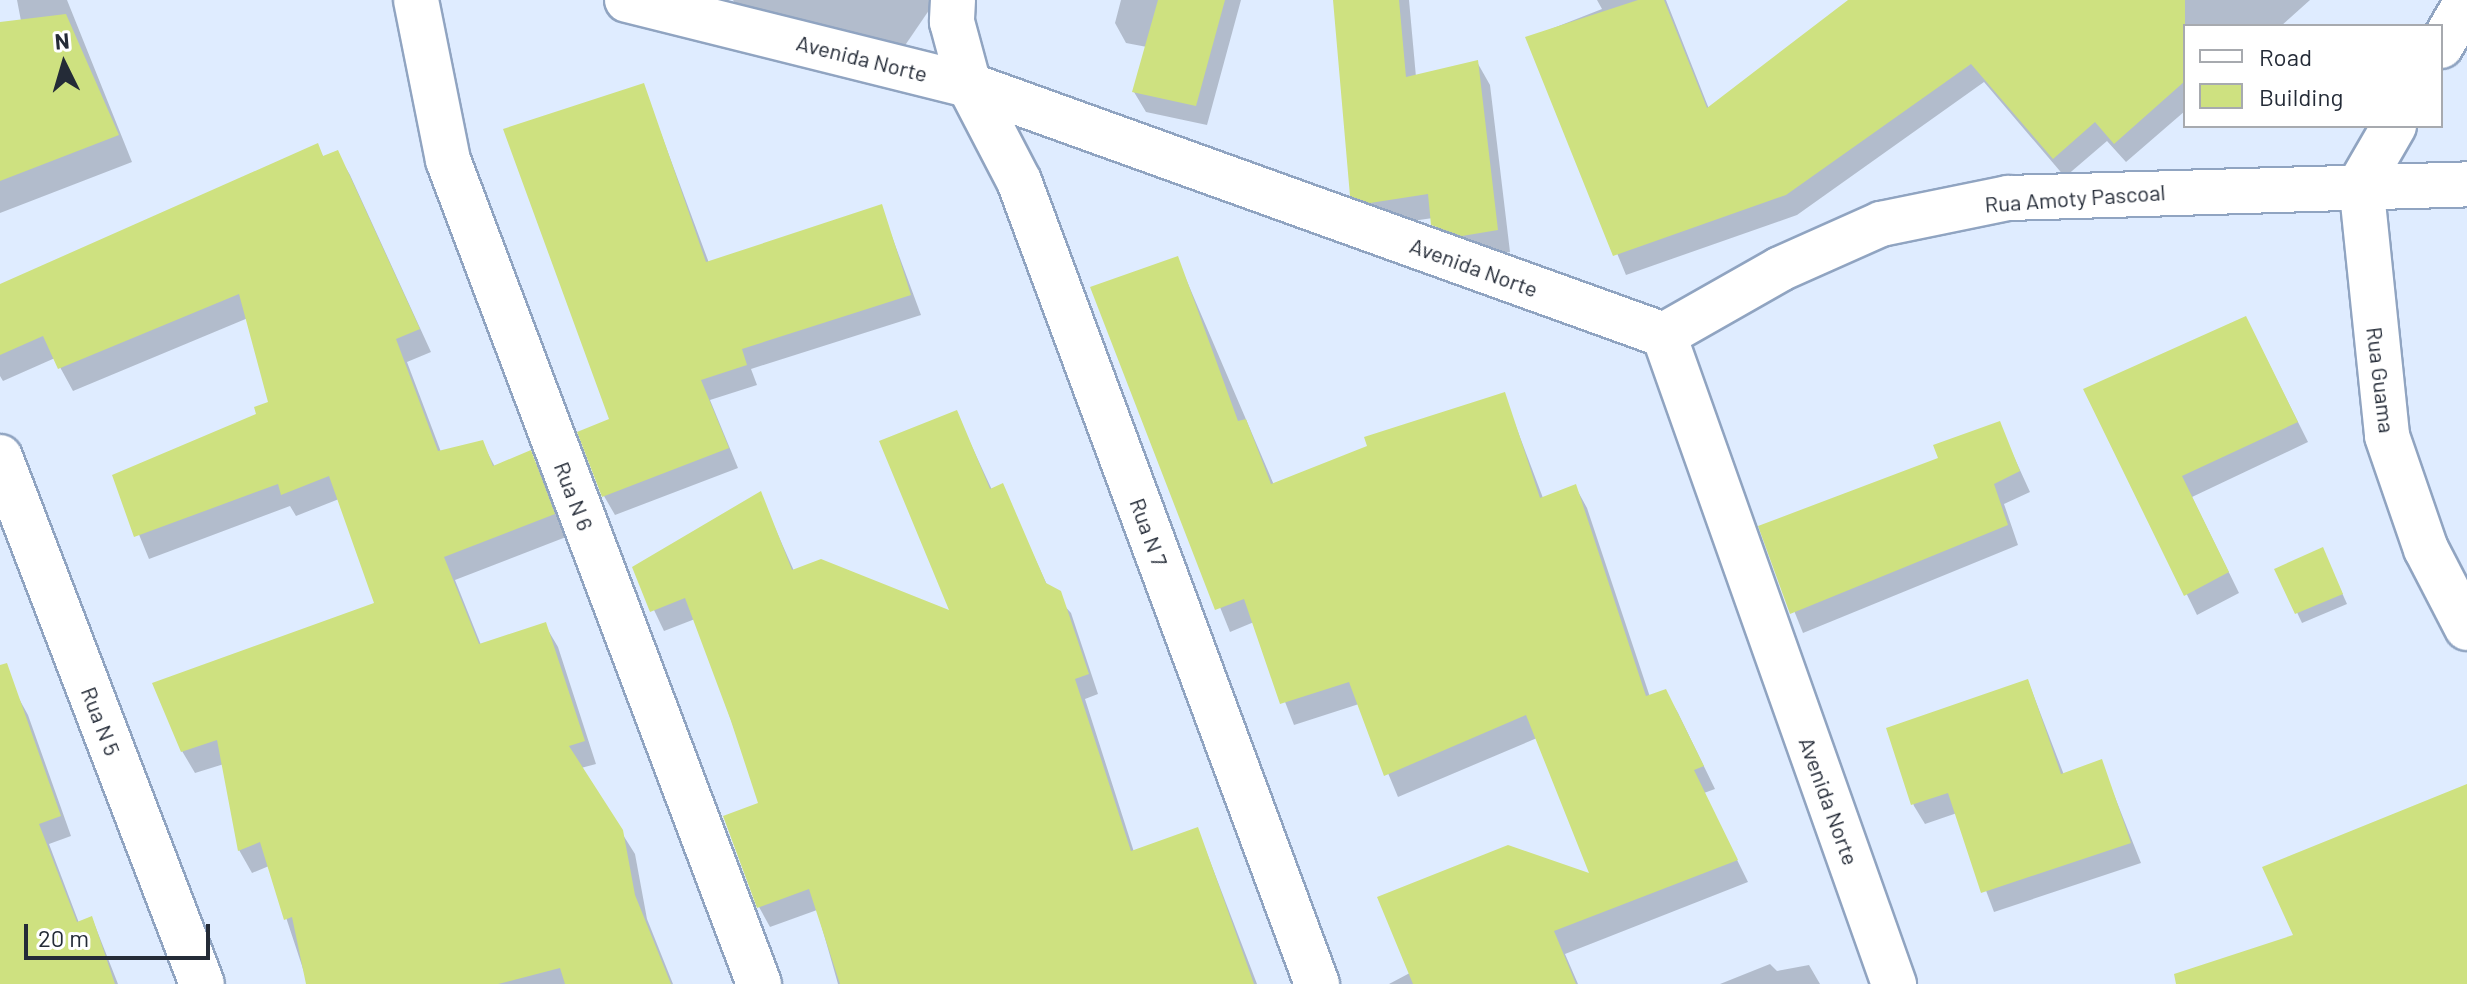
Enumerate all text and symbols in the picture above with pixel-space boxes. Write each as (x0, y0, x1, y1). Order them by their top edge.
north arrow (24, 24, 104, 104)
legend (2183, 24, 2443, 128)
text: N (53, 27, 70, 54)
street label: Avenida Norte (794, 29, 930, 87)
text: Road (2259, 42, 2312, 71)
text: Building (2259, 82, 2343, 111)
street label: Rua Amoty Pascoal (1984, 179, 2166, 217)
street label: Avenida Norte (1406, 232, 1542, 302)
street label: Rua Guama (2361, 325, 2401, 435)
street label: Rua N 6 (549, 458, 599, 534)
street label: Rua N 7 (1125, 494, 1173, 570)
street label: Rua N 5 (76, 683, 126, 759)
street label: Avenida Norte (1794, 733, 1864, 869)
scale bar (28, 908, 214, 958)
text: 20 m (38, 923, 89, 952)

